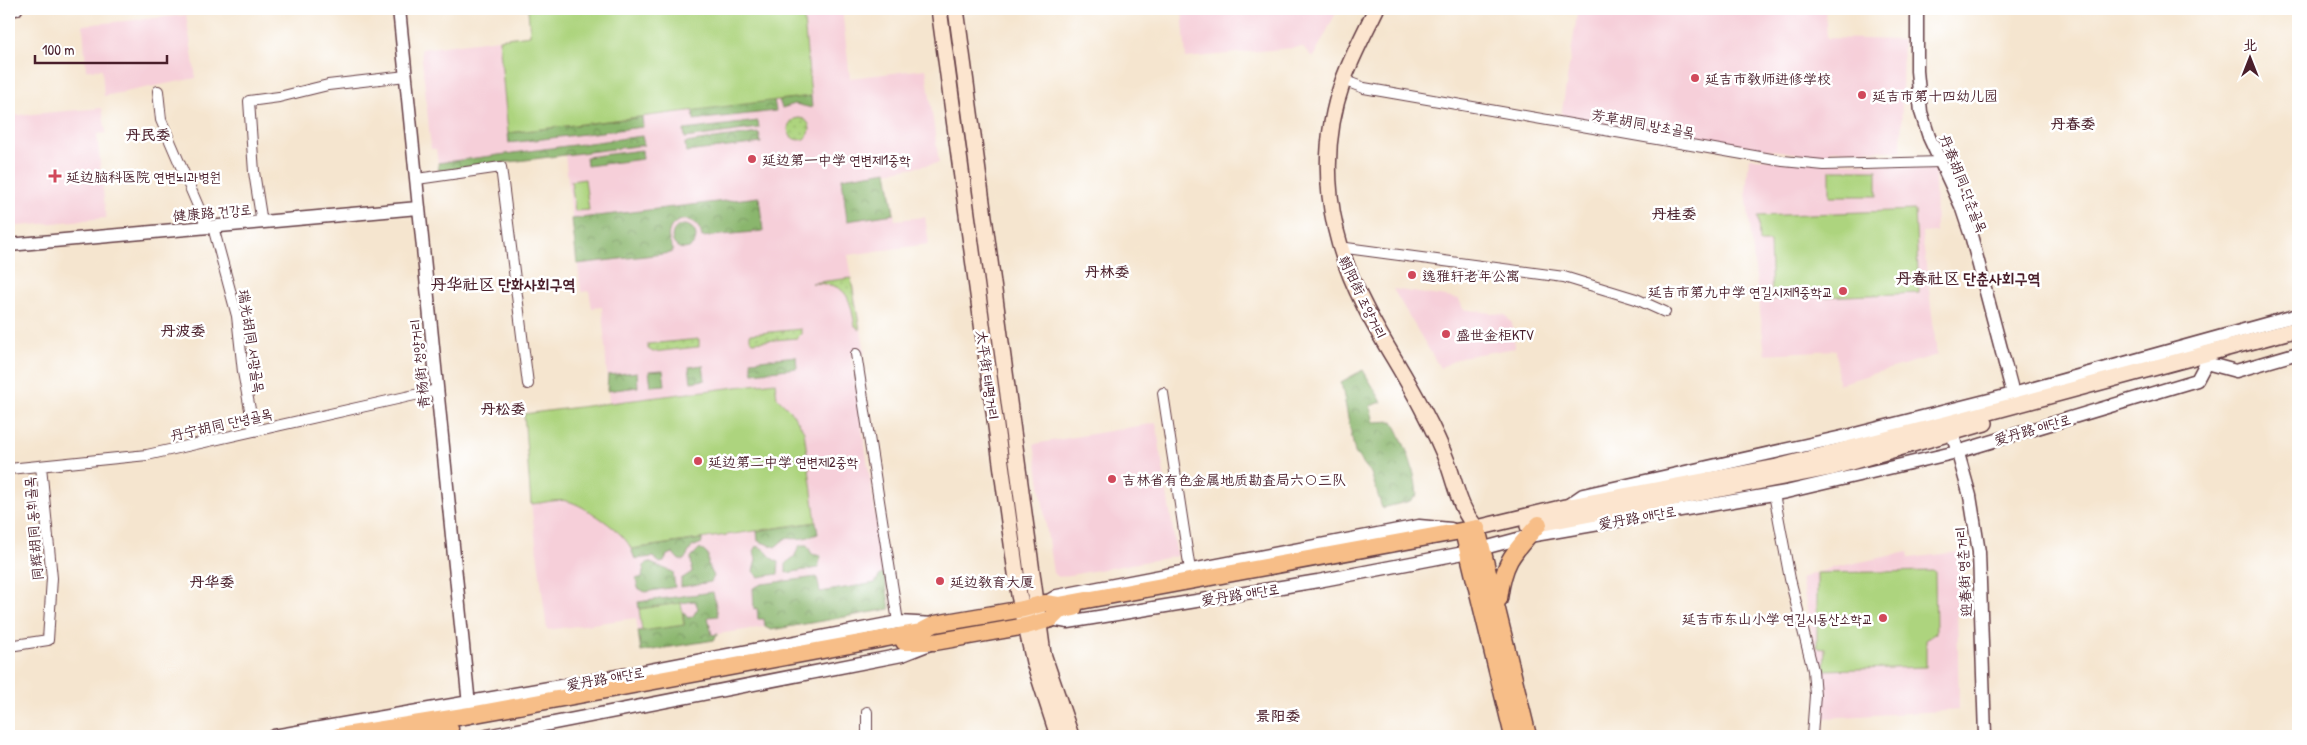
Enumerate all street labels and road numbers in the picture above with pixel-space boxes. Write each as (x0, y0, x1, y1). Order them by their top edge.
street label: 芳草胡同 방초골목 (1590, 105, 1696, 141)
street label: 丹春胡同 단춘골목 (1936, 131, 1992, 235)
street label: 健康路 건강로 (172, 199, 252, 225)
street label: 朝阳街 조양거리 (1335, 252, 1391, 342)
street label: 瑞光胡同 서광골목 (234, 287, 270, 394)
street label: 青杨街 청양거리 (405, 318, 433, 410)
street label: 太平街 태평거리 (972, 329, 1004, 421)
street label: 丹宁胡同 단녕골목 (168, 403, 274, 445)
street label: 爱丹路 애단로 (1991, 409, 2073, 449)
street label: 同辉胡同 동휘골목 (19, 476, 47, 582)
street label: 爱丹路 애단로 (1596, 501, 1678, 533)
street label: 迎春街 영춘거리 (1950, 526, 1976, 618)
street label: 爱丹路 애단로 (1199, 578, 1281, 610)
street label: 爱丹路 애단로 (564, 662, 646, 694)

